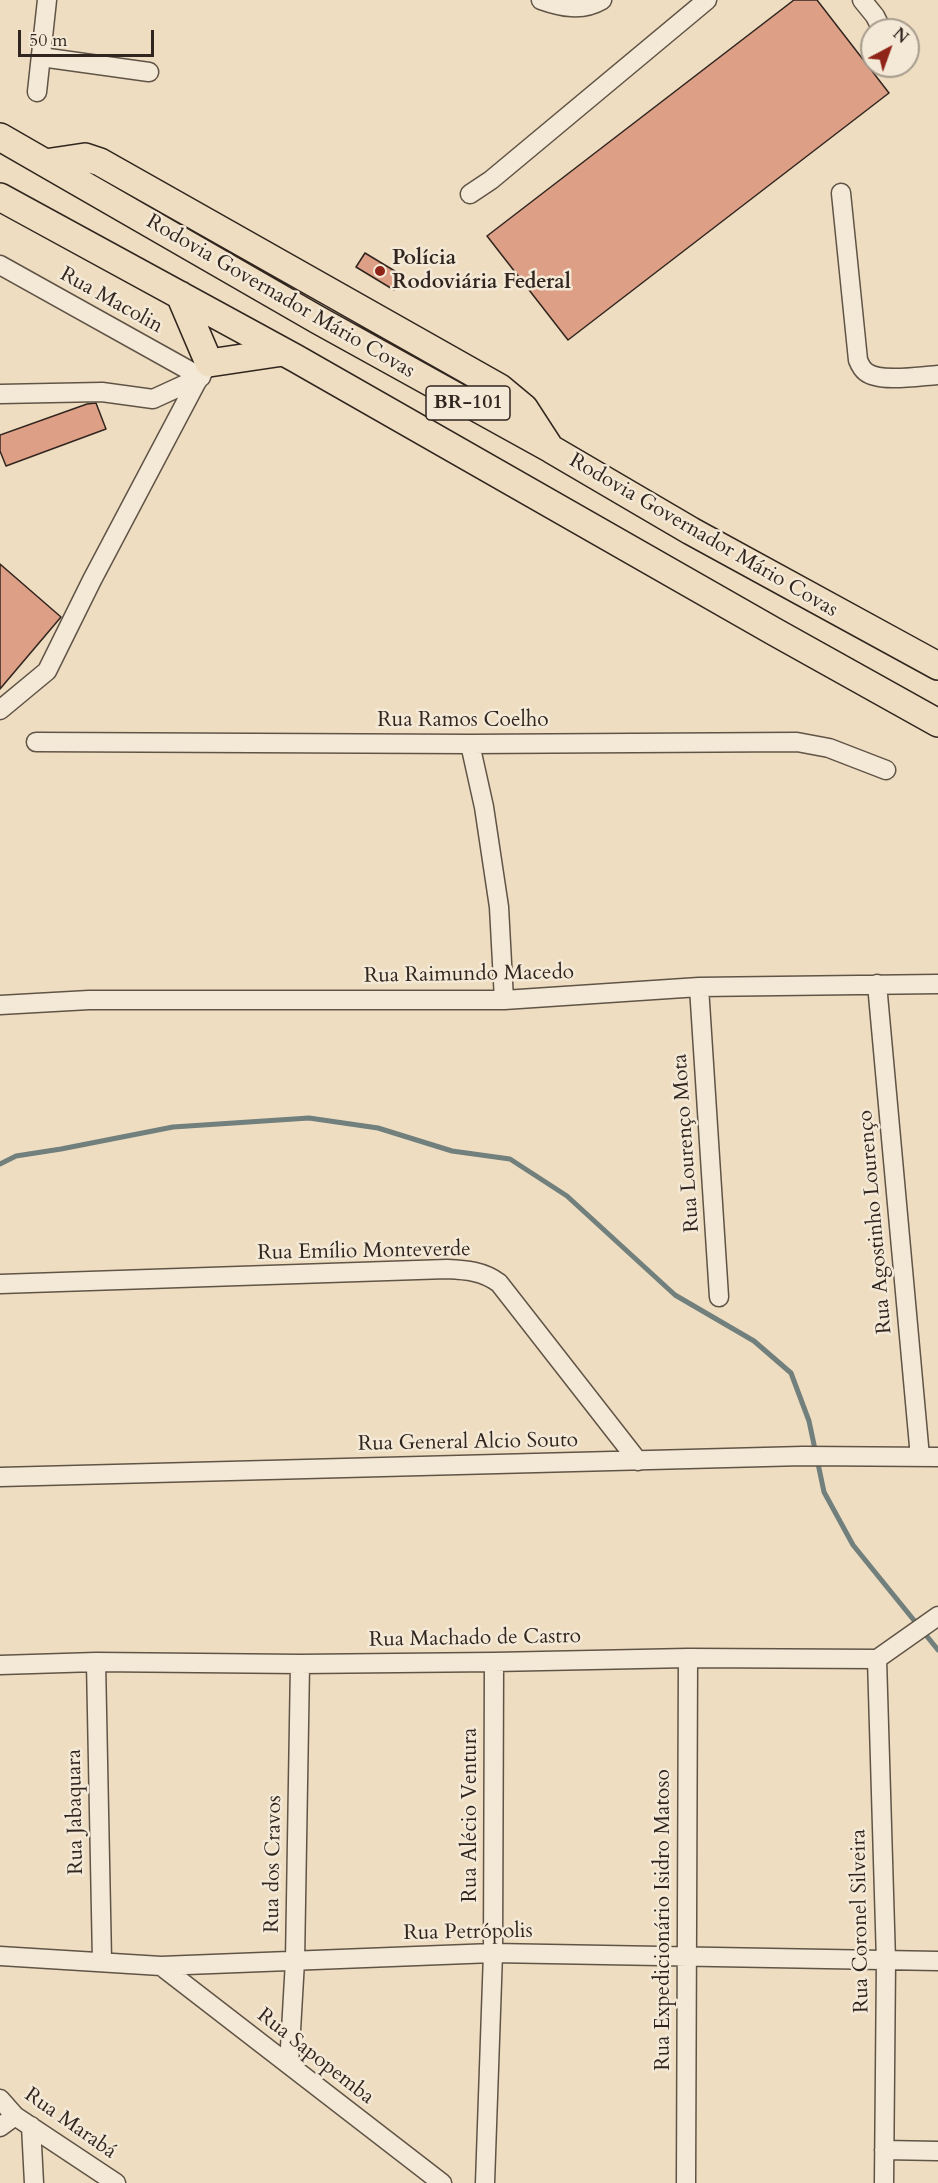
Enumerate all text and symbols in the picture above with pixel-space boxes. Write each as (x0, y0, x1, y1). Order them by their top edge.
scale bar (21, 18, 158, 56)
north arrow (860, 18, 920, 78)
text: N (888, 23, 913, 49)
text: 50 m (29, 28, 68, 53)
street label: Rodovia Governador Mário Covas (141, 210, 419, 384)
place label: Polícia Rodoviária Federal (392, 246, 571, 296)
street label: Rua Macolin (55, 262, 167, 340)
marker: Polícia Rodoviária Federal (373, 264, 387, 278)
road number: BR-101 (426, 386, 510, 420)
street label: Rodovia Governador Mário Covas (564, 449, 842, 623)
street label: Rua Ramos Coelho (377, 708, 549, 734)
street label: Rua Raimundo Macedo (364, 961, 574, 989)
street label: Rua Lourenço Mota (668, 1053, 706, 1233)
street label: Rua Agostinho Lourenço (854, 1109, 898, 1335)
street label: Rua Emílio Monteverde (257, 1238, 471, 1266)
street label: Rua General Alcio Souto (358, 1428, 578, 1458)
street label: Rua Machado de Castro (369, 1625, 581, 1653)
street label: Rua Alécio Ventura (458, 1728, 484, 1902)
street label: Rua Jabaquara (62, 1749, 90, 1875)
street label: Rua Expedicionário Isidro Matoso (651, 1769, 677, 2071)
street label: Rua dos Cravos (260, 1795, 288, 1933)
street label: Rua Coronel Silveira (847, 1829, 875, 2013)
street label: Rua Petrópolis (403, 1919, 533, 1947)
street label: Rua Sapopemba (251, 2003, 379, 2111)
street label: Rua Marabá (19, 2083, 121, 2165)

